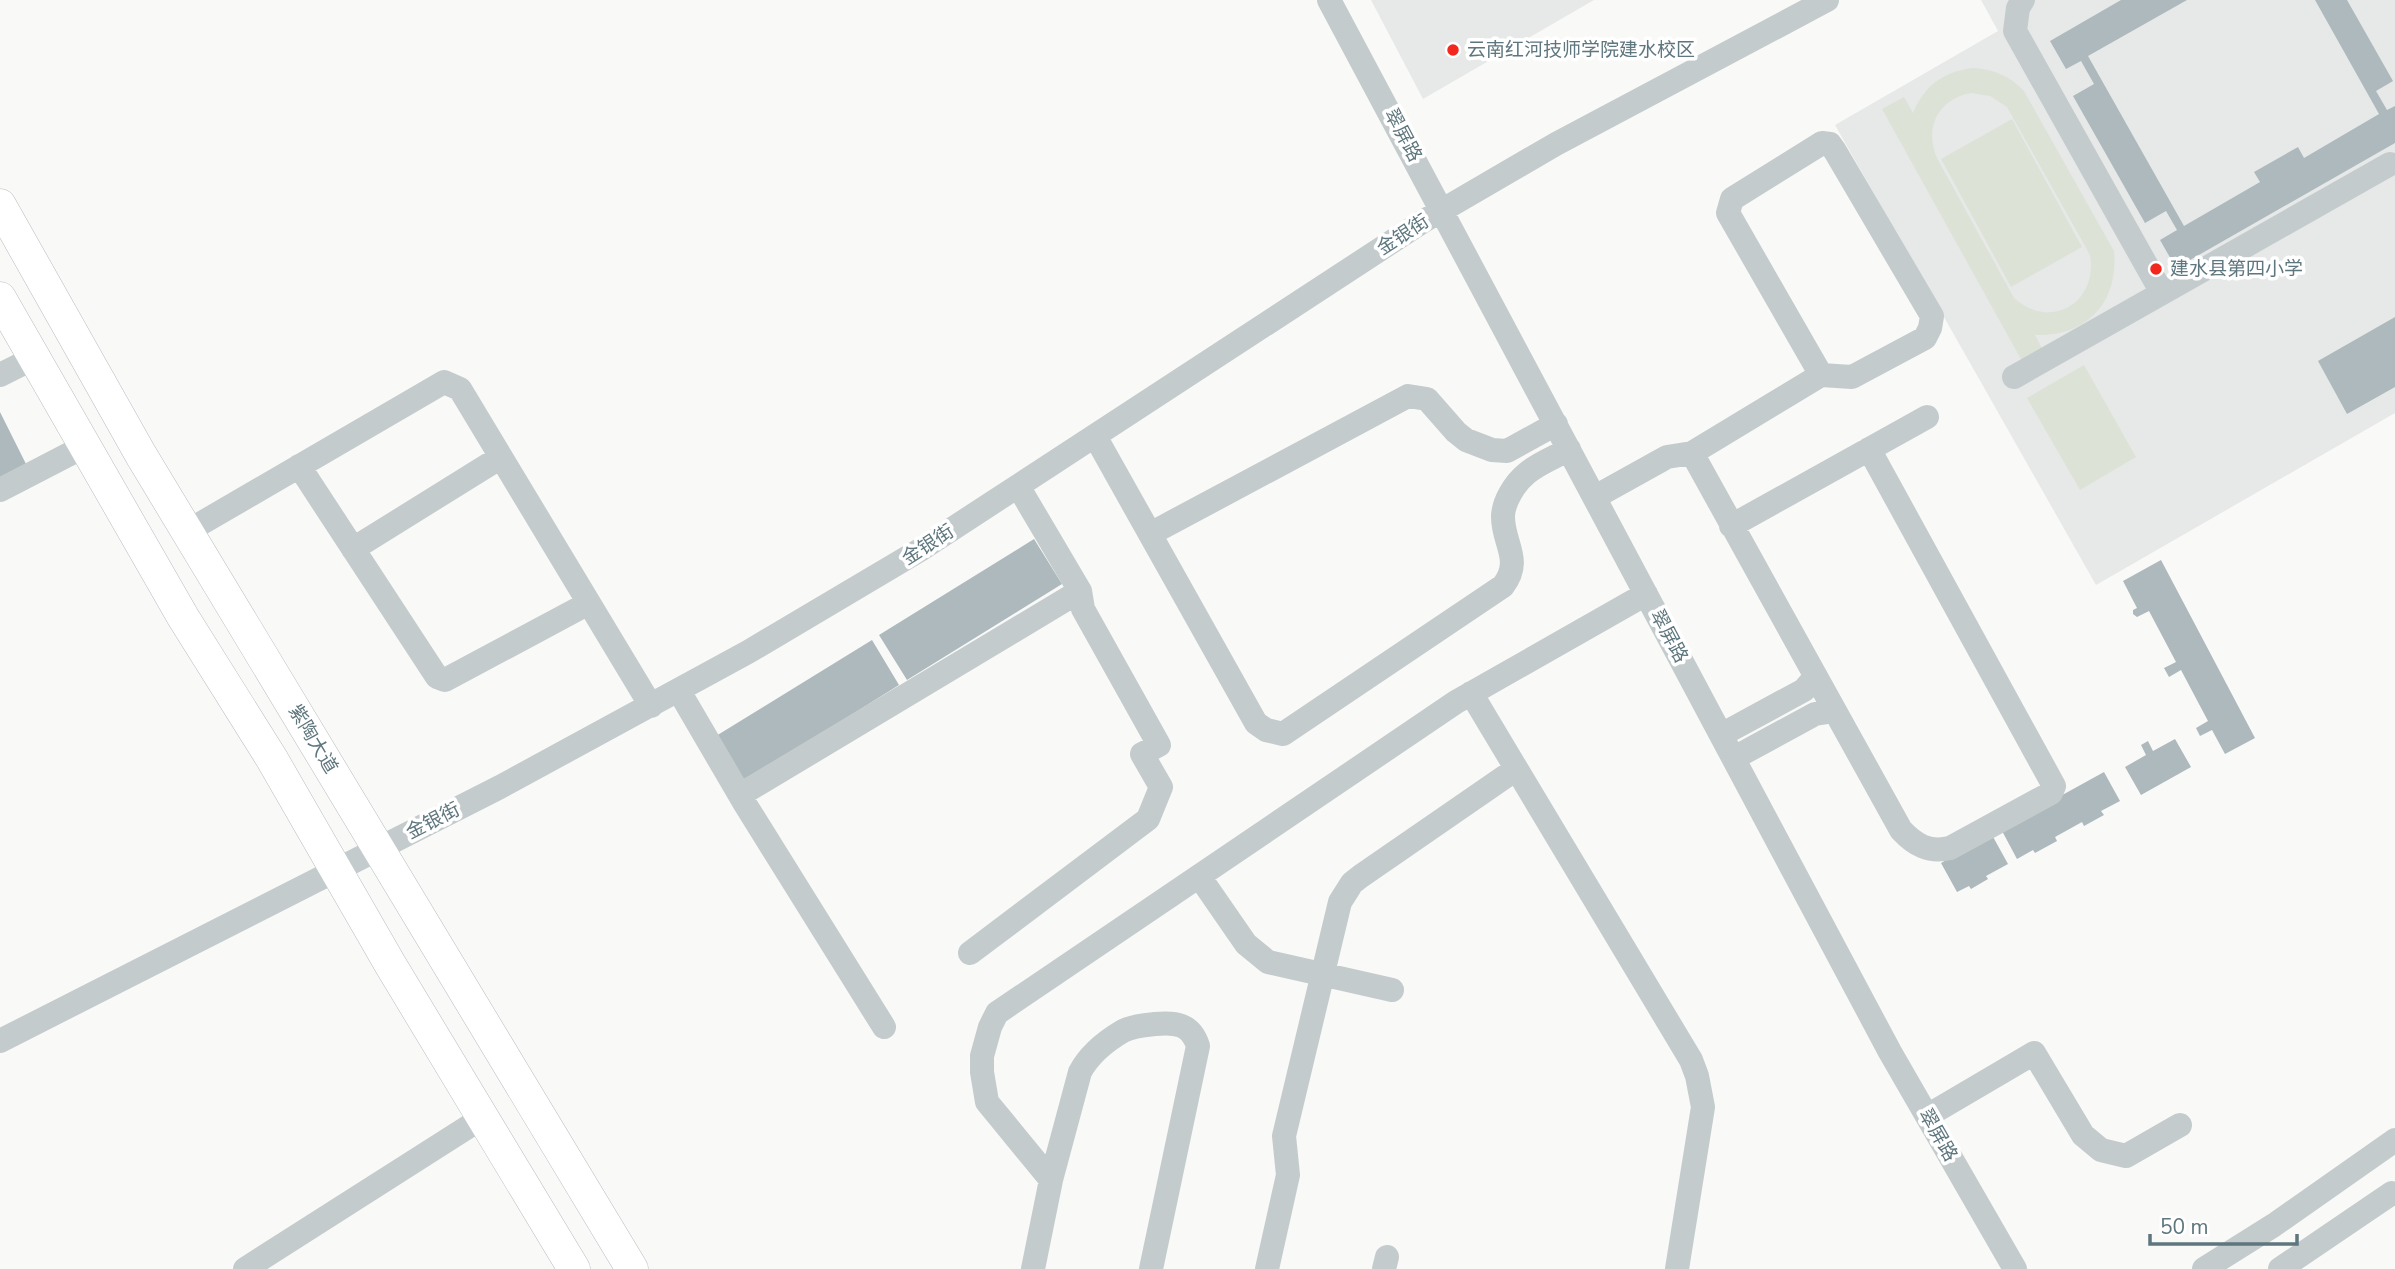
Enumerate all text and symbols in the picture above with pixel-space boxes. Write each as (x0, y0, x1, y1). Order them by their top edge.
place label: 云南红河技师学院建水校区 (1467, 37, 1695, 63)
marker: 云南红河技师学院建水校区 (1445, 42, 1461, 58)
street label: 翠屏路 (1378, 104, 1428, 166)
street label: 金银街 (1372, 209, 1434, 261)
place label: 建水县第四小学 (2170, 256, 2303, 282)
marker: 建水县第四小学 (2148, 261, 2164, 277)
street label: 金银街 (897, 519, 959, 571)
street label: 翠屏路 (1644, 605, 1694, 667)
street label: 紫陶大道 (282, 700, 344, 778)
street label: 金银街 (402, 796, 464, 846)
street label: 翠屏路 (1912, 1104, 1964, 1166)
scale bar (2150, 1202, 2297, 1246)
text: 50 m (2160, 1213, 2209, 1241)

